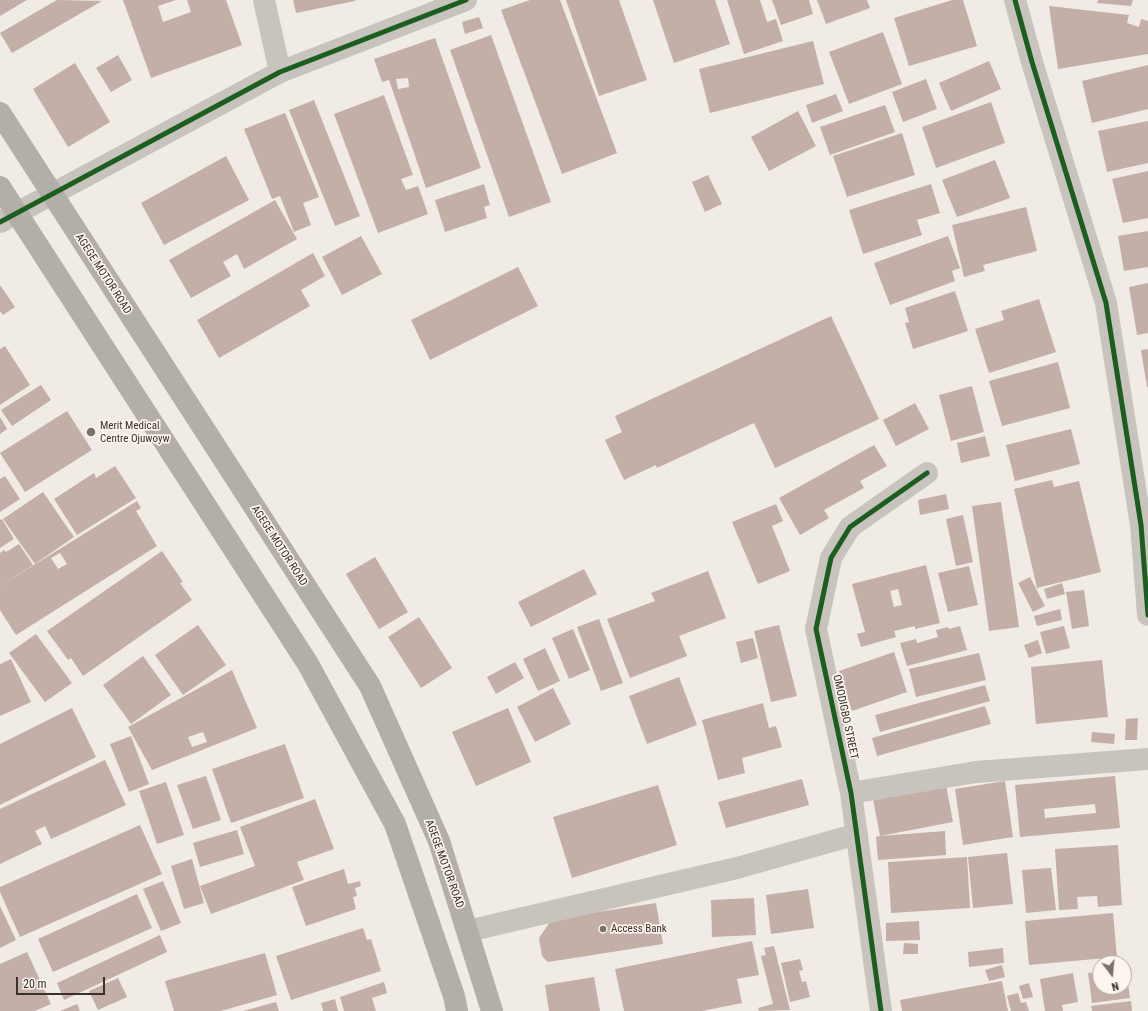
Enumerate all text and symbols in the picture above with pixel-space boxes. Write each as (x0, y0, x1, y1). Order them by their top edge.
street label: AGEGE MOTOR ROAD (72, 231, 134, 317)
place label: Merit Medical Centre Ojuwoyw (100, 419, 170, 445)
marker: Merit Medical Centre Ojuwoyw (85, 426, 97, 438)
street label: AGEGE MOTOR ROAD (248, 503, 310, 589)
street label: OMODIGBO STREET (830, 673, 860, 761)
street label: AGEGE MOTOR ROAD (422, 818, 466, 910)
place label: Access Bank (611, 922, 667, 936)
marker: Access Bank (598, 924, 608, 934)
north arrow (1092, 955, 1132, 995)
scale bar (18, 969, 107, 995)
text: 20 m (23, 977, 47, 991)
text: N (1110, 979, 1120, 993)

